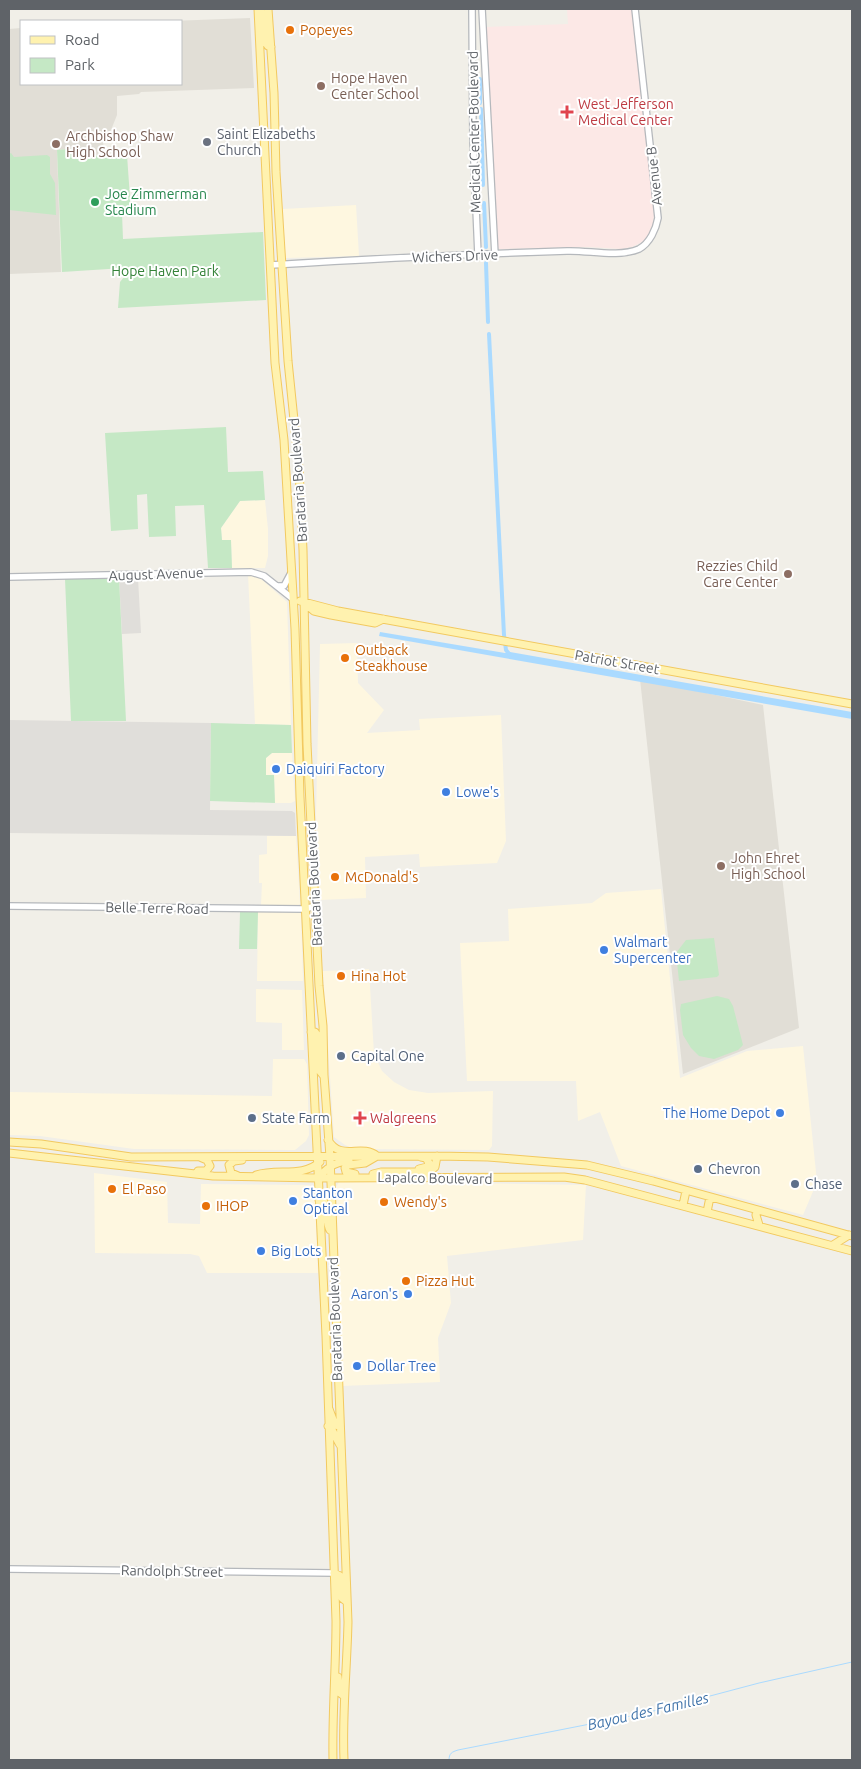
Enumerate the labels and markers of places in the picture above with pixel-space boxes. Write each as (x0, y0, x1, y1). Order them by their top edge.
place label: Popeyes (300, 22, 353, 38)
marker: Popeyes (284, 24, 296, 36)
place label: Hope Haven Center School (331, 70, 419, 102)
marker: Hope Haven Center School (315, 80, 327, 92)
place label: West Jefferson Medical Center (578, 96, 674, 128)
marker: West Jefferson Medical Center (560, 105, 574, 119)
place label: Saint Elizabeths Church (217, 126, 316, 158)
place label: Archbishop Shaw High School (66, 128, 174, 160)
marker: Saint Elizabeths Church (201, 136, 213, 148)
marker: Archbishop Shaw High School (50, 138, 62, 150)
place label: Joe Zimmerman Stadium (105, 186, 207, 218)
marker: Joe Zimmerman Stadium (89, 196, 101, 208)
place label: Rezzies Child Care Center (696, 558, 779, 590)
marker: Rezzies Child Care Center (782, 568, 794, 580)
place label: Outback Steakhouse (355, 642, 428, 674)
marker: Outback Steakhouse (339, 652, 351, 664)
place label: Daiquiri Factory (286, 761, 385, 777)
marker: Daiquiri Factory (270, 763, 282, 775)
place label: Lowe's (456, 784, 499, 800)
marker: Lowe's (440, 786, 452, 798)
place label: John Ehret High School (731, 850, 806, 882)
marker: John Ehret High School (715, 860, 727, 872)
place label: McDonald's (345, 869, 418, 885)
marker: McDonald's (329, 871, 341, 883)
place label: Walmart Supercenter (614, 934, 692, 966)
marker: Walmart Supercenter (598, 944, 610, 956)
place label: Hina Hot (351, 968, 407, 984)
marker: Hina Hot (335, 970, 347, 982)
place label: Capital One (351, 1048, 425, 1064)
marker: Capital One (335, 1050, 347, 1062)
place label: The Home Depot (663, 1105, 770, 1121)
marker: The Home Depot (774, 1107, 786, 1119)
place label: State Farm (262, 1110, 330, 1126)
place label: Walgreens (370, 1110, 436, 1126)
marker: State Farm (246, 1112, 258, 1124)
marker: Walgreens (354, 1112, 366, 1124)
place label: Chevron (708, 1161, 761, 1177)
marker: Chevron (692, 1163, 704, 1175)
place label: Chase (805, 1176, 843, 1192)
marker: Chase (789, 1178, 801, 1190)
place label: El Paso (122, 1181, 166, 1197)
marker: El Paso (106, 1183, 118, 1195)
place label: Stanton Optical (303, 1185, 353, 1217)
place label: Wendy's (394, 1194, 447, 1210)
marker: Stanton Optical (287, 1195, 299, 1207)
marker: Wendy's (378, 1196, 390, 1208)
place label: IHOP (216, 1198, 249, 1214)
marker: IHOP (200, 1200, 212, 1212)
place label: Big Lots (271, 1243, 321, 1259)
marker: Big Lots (255, 1245, 267, 1257)
place label: Pizza Hut (416, 1273, 475, 1289)
marker: Pizza Hut (400, 1275, 412, 1287)
place label: Aaron's (351, 1286, 398, 1302)
marker: Aaron's (402, 1288, 414, 1300)
place label: Dollar Tree (367, 1358, 436, 1374)
marker: Dollar Tree (351, 1360, 363, 1372)

